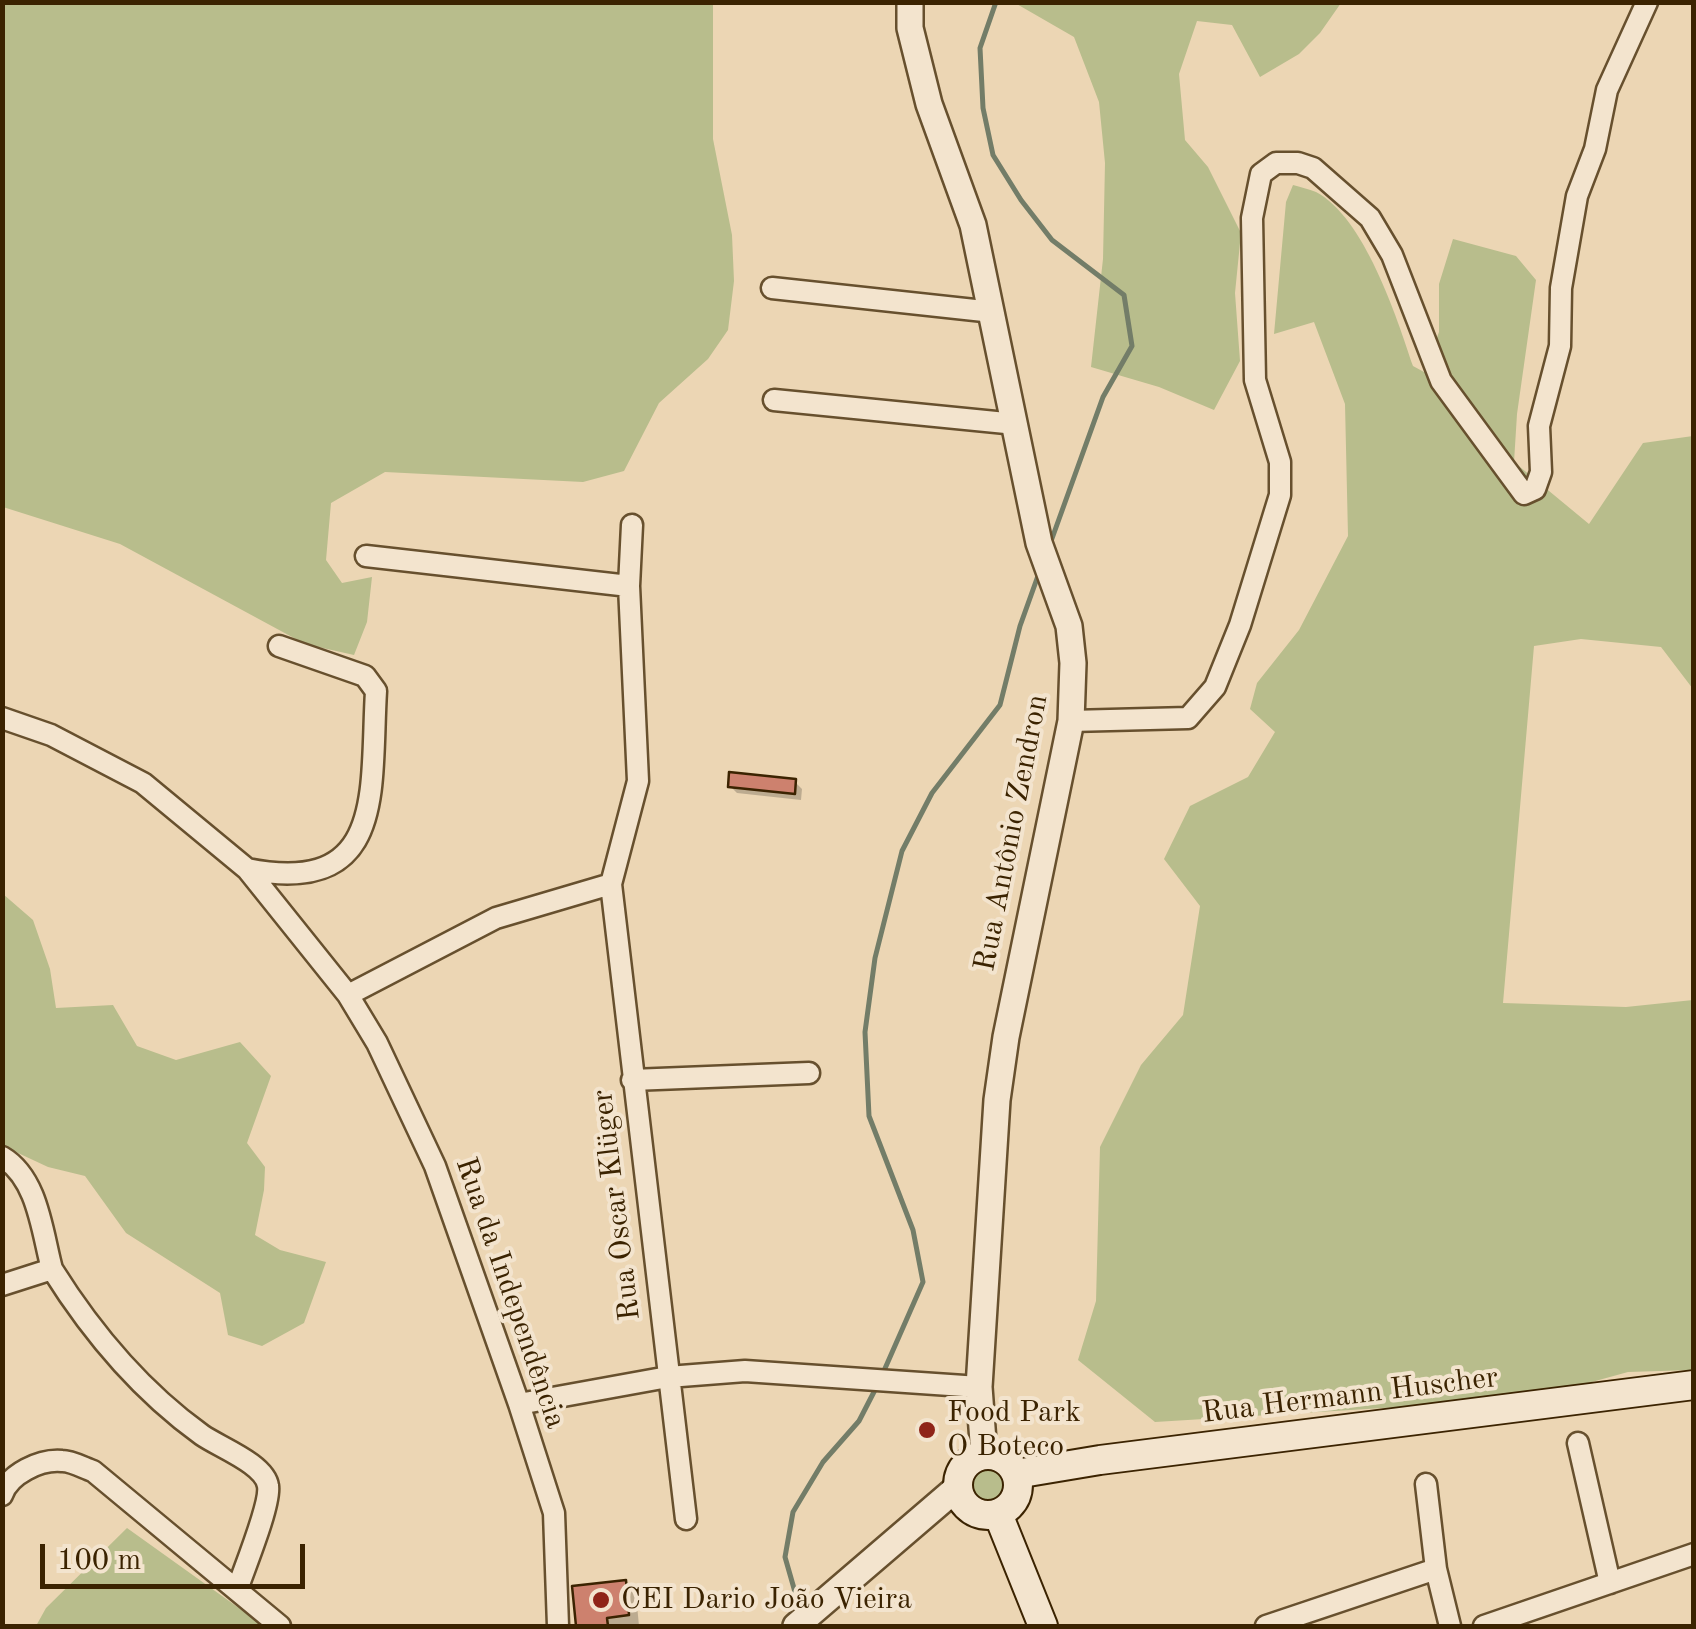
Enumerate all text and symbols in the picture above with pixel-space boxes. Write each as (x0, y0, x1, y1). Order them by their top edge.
street label: Rua Antônio Zendron (967, 691, 1057, 975)
street label: Rua Oscar Klüger (585, 1087, 649, 1323)
street label: Rua da Independência (447, 1153, 573, 1433)
street label: Rua Hermann Huscher (1200, 1360, 1500, 1432)
place label: Food Park O Boteco (947, 1395, 1081, 1466)
marker: Food Park O Boteco (916, 1419, 938, 1441)
scale bar (45, 1524, 310, 1586)
text: 100 m (57, 1546, 141, 1576)
place label: CEI Dario João Vieira (621, 1582, 912, 1618)
marker: CEI Dario João Vieira (590, 1589, 612, 1611)

